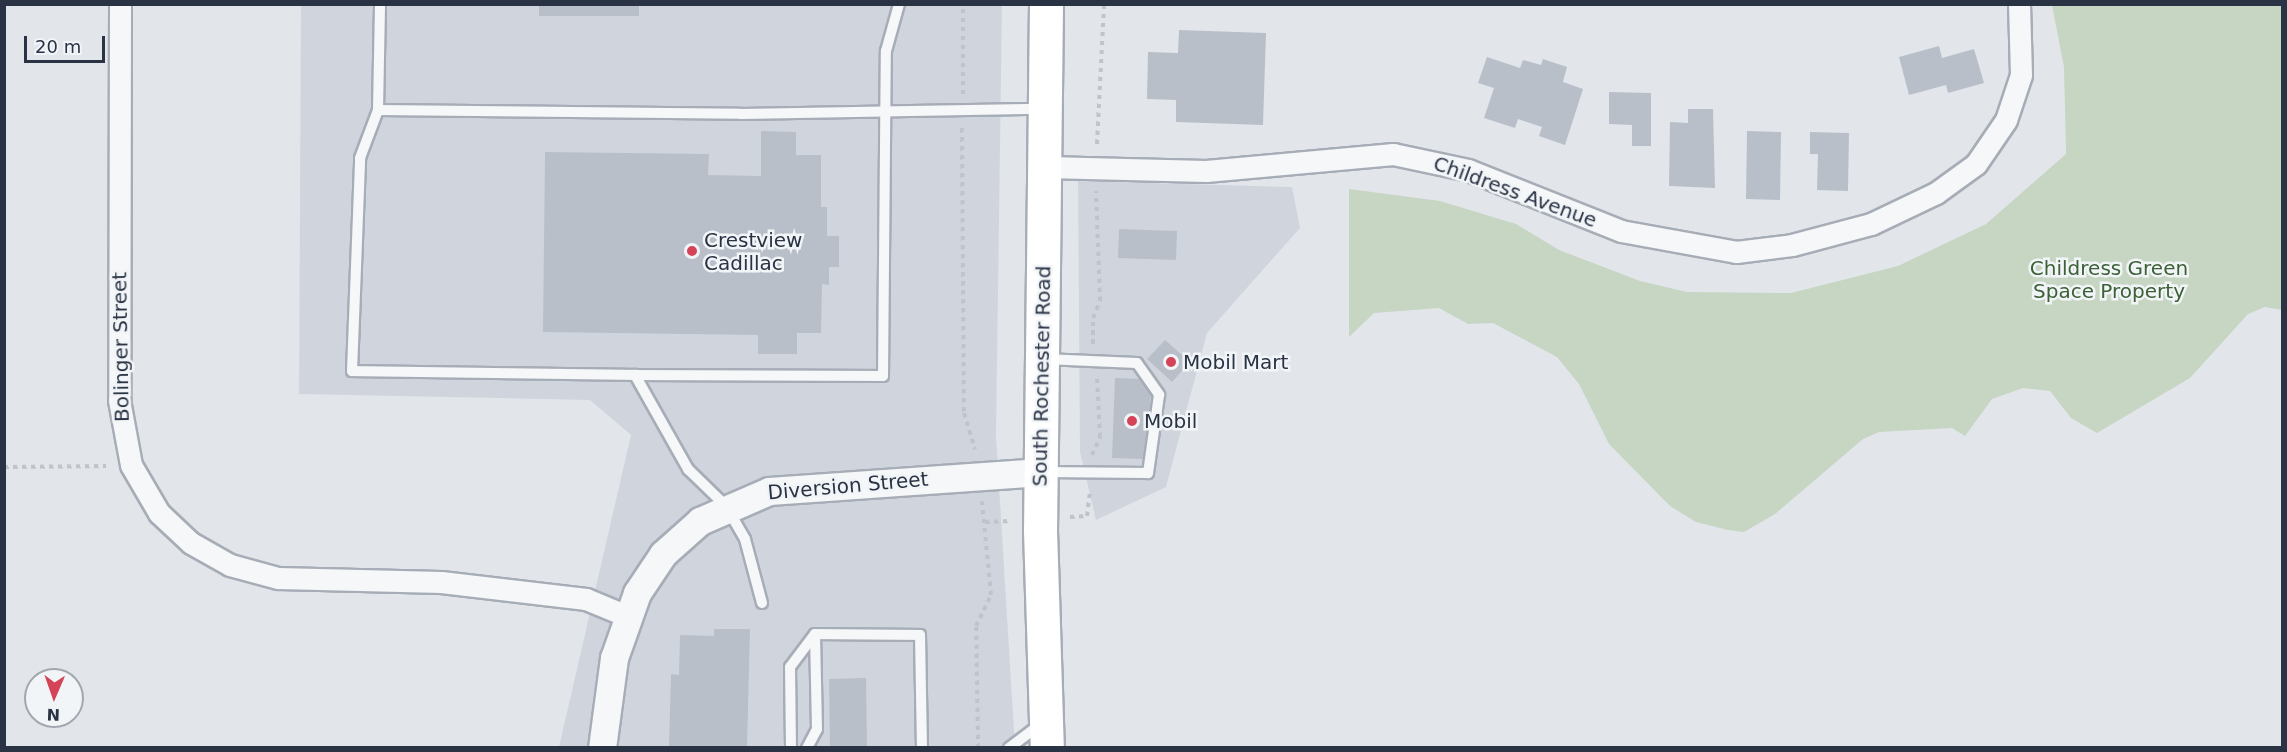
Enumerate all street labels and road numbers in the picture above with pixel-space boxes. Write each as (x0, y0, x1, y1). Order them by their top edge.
street label: Childress Avenue (1430, 151, 1600, 233)
street label: South Rochester Road (1028, 265, 1056, 487)
street label: Bolinger Street (108, 272, 134, 422)
street label: Diversion Street (767, 467, 929, 505)

